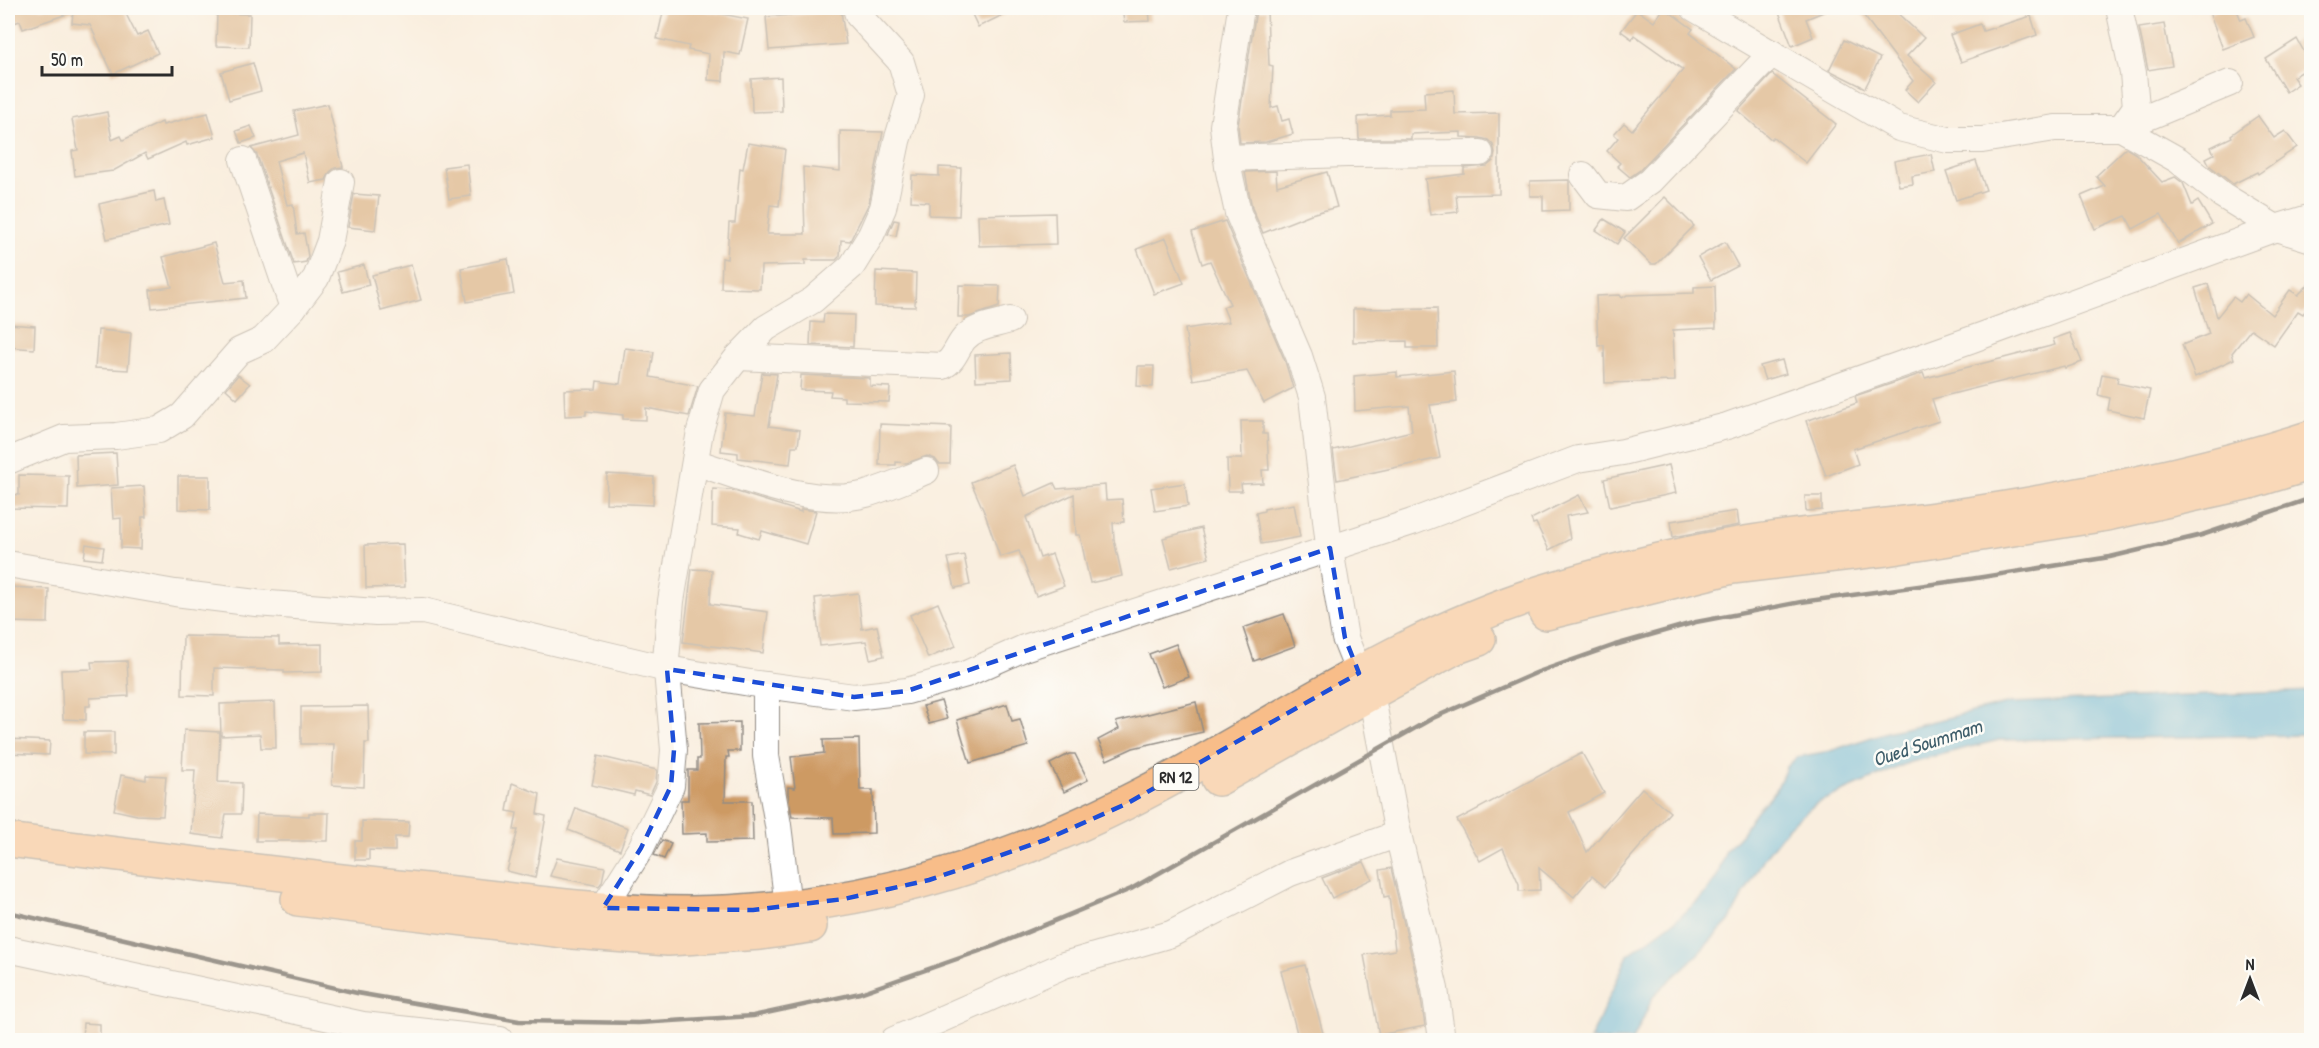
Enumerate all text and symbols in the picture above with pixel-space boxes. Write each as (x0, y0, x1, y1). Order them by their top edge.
scale bar (42, 39, 172, 77)
text: 50 m (51, 47, 83, 72)
water label: Oued Soummam (1869, 711, 1986, 772)
road number: RN 12 (1154, 764, 1198, 790)
north arrow (2220, 949, 2280, 1009)
text: N (2246, 953, 2255, 975)

